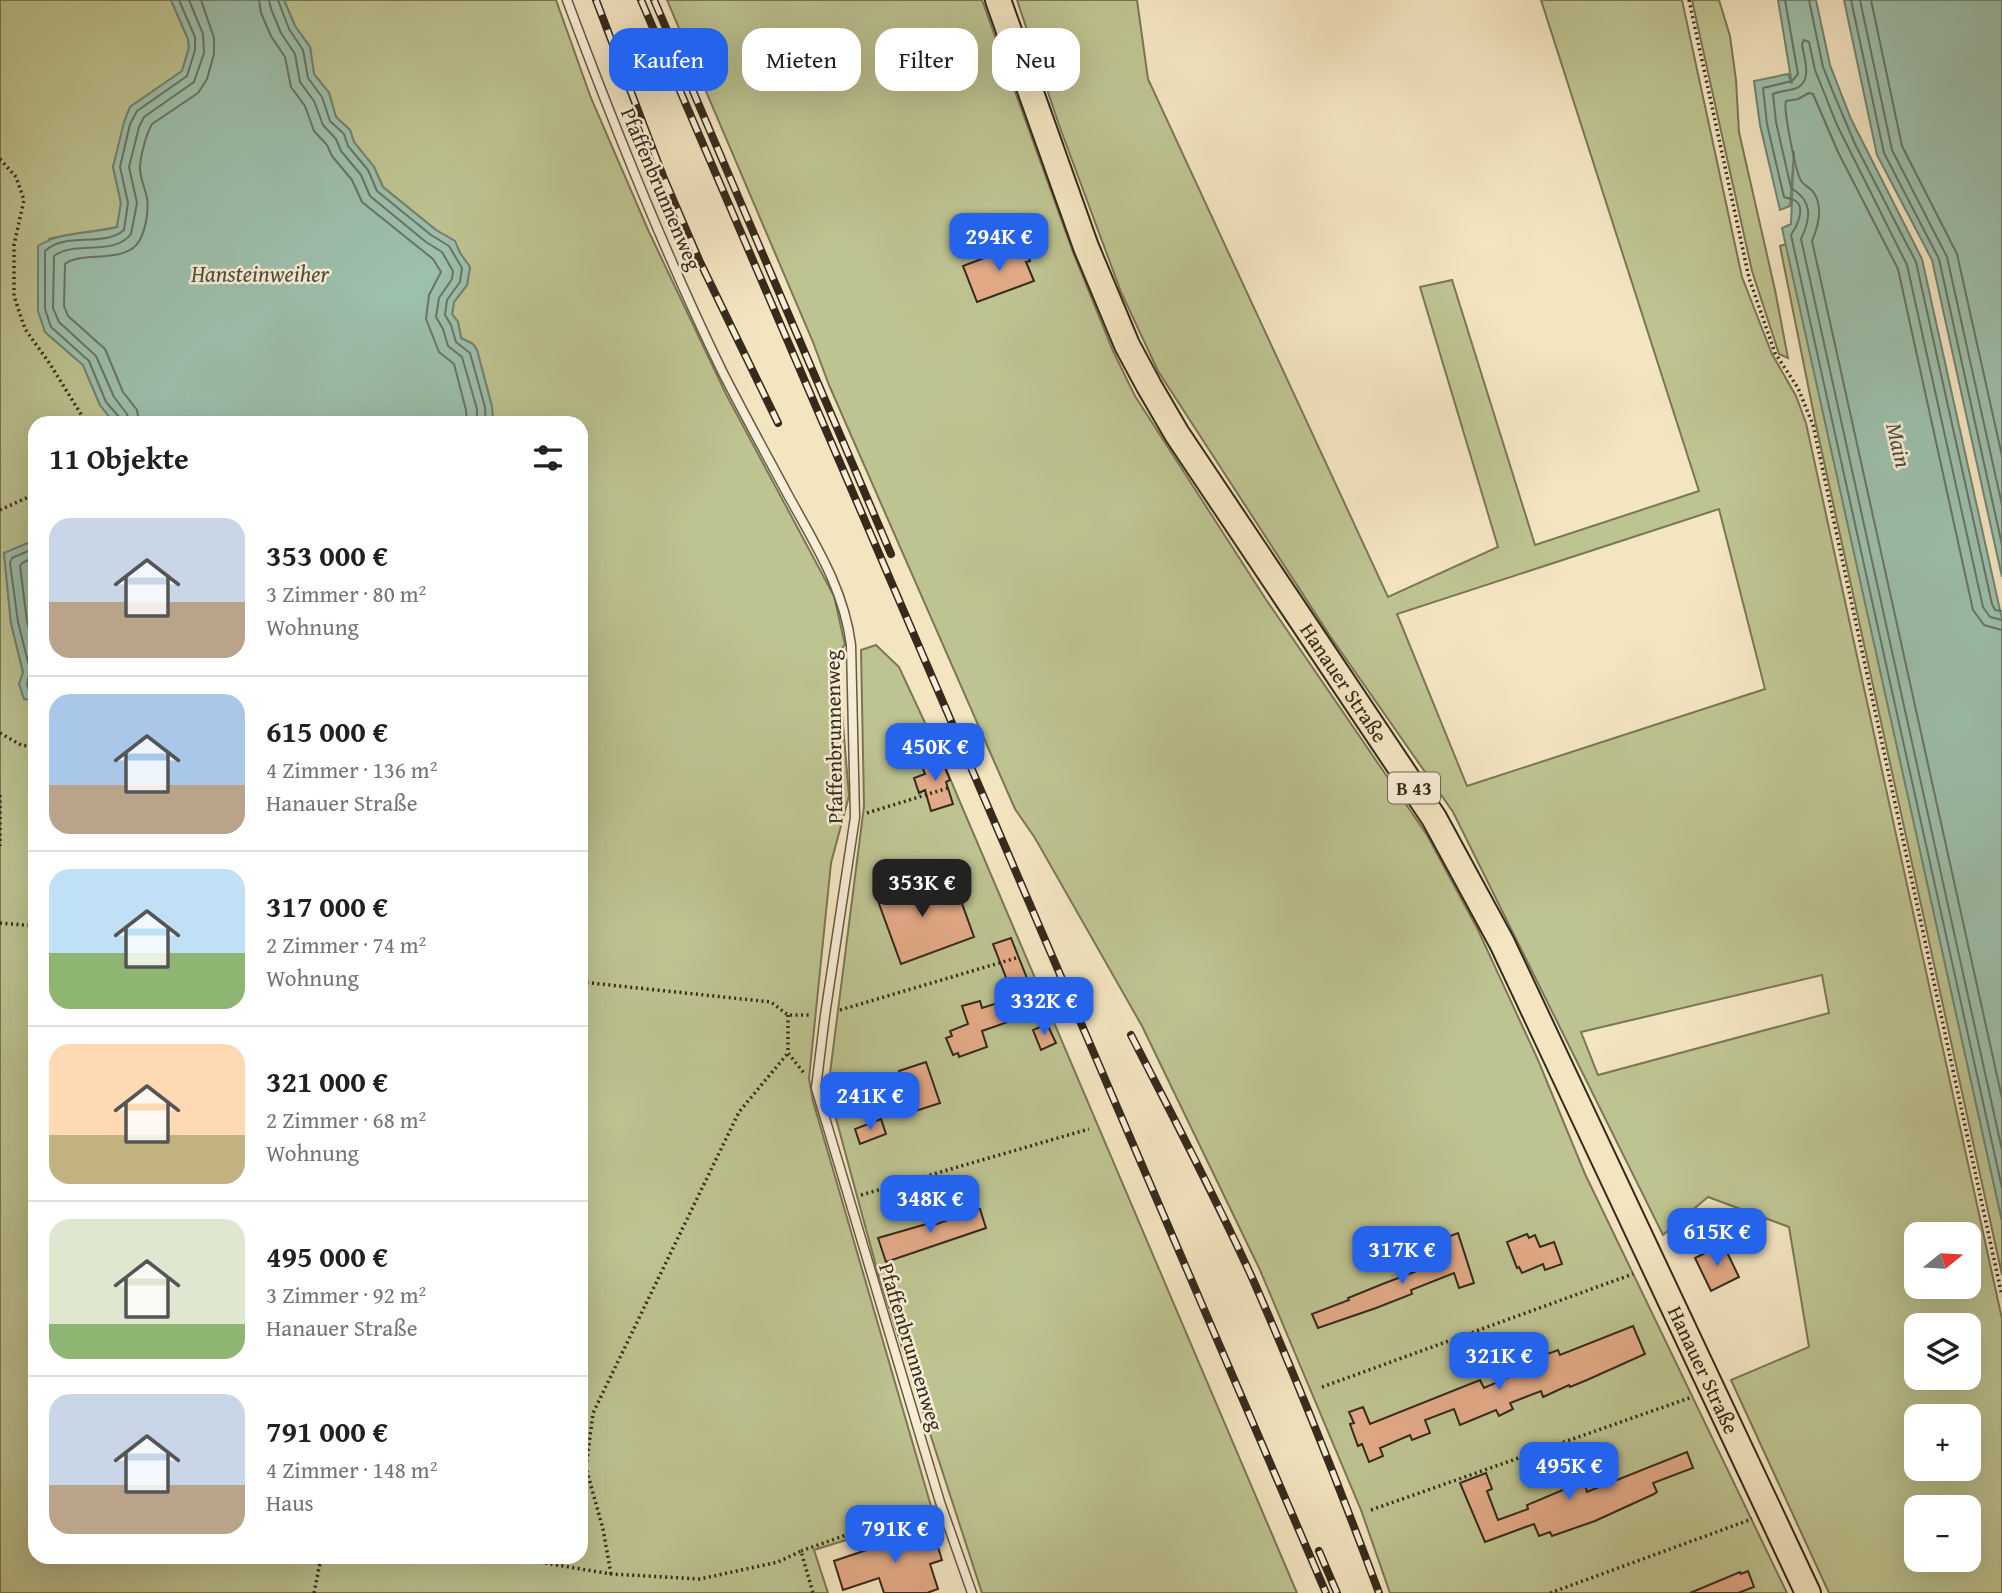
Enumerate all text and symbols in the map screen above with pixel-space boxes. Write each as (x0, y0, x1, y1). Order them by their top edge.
chip: Kaufen (609, 28, 728, 91)
chip: Mieten (742, 28, 861, 91)
chip: Filter (875, 28, 978, 91)
chip: Neu (992, 28, 1080, 91)
street label: Pfaffenbrunnenweg (613, 103, 710, 275)
pin: 294K € (942, 214, 1056, 273)
text: 294K € (965, 219, 1033, 252)
water label: Hansteinweiher (190, 257, 331, 290)
water label: Main (1878, 419, 1921, 471)
text: 11 Objekte (49, 436, 189, 480)
icon: filters (529, 439, 567, 477)
text: 353 000 € (266, 533, 388, 577)
icon: home (105, 546, 189, 630)
text: 3 Zimmer · 80 m² (266, 577, 426, 610)
text: Wohnung (266, 610, 359, 643)
street label: Hanauer Straße (1293, 616, 1395, 749)
street label: Pfaffenbrunnenweg (816, 649, 851, 824)
text: 615 000 € (266, 709, 388, 753)
icon: home (105, 722, 189, 806)
pin: 450K € (878, 724, 992, 783)
text: 450K € (901, 729, 969, 762)
text: 4 Zimmer · 136 m² (266, 753, 437, 786)
road number: B 43 (1388, 772, 1440, 804)
text: Hanauer Straße (266, 786, 417, 819)
pin: 353K € (865, 860, 979, 919)
text: 353K € (888, 865, 956, 898)
text: 317 000 € (266, 884, 388, 928)
icon: home (105, 897, 189, 981)
text: 2 Zimmer · 74 m² (266, 928, 426, 961)
text: Wohnung (266, 961, 359, 994)
pin: 332K € (987, 978, 1101, 1037)
text: 332K € (1010, 983, 1078, 1016)
text: 321 000 € (266, 1059, 388, 1103)
icon: home (105, 1072, 189, 1156)
pin: 241K € (813, 1072, 927, 1132)
text: 241K € (836, 1078, 904, 1111)
text: 2 Zimmer · 68 m² (266, 1103, 426, 1136)
text: Wohnung (266, 1136, 359, 1169)
pin: 348K € (873, 1176, 987, 1235)
text: 348K € (896, 1181, 964, 1214)
pin: 615K € (1660, 1208, 1774, 1268)
text: 615K € (1683, 1214, 1751, 1247)
north arrow (1904, 1222, 1981, 1298)
map controls (1904, 1222, 1981, 1572)
pin: 317K € (1345, 1226, 1459, 1286)
text: 317K € (1368, 1232, 1436, 1265)
text: 495 000 € (266, 1234, 388, 1278)
icon: home (105, 1247, 189, 1331)
street label: Pfaffenbrunnenweg (871, 1259, 952, 1435)
text: 3 Zimmer · 92 m² (266, 1278, 426, 1311)
street label: Hanauer Straße (1660, 1301, 1747, 1439)
text: Hanauer Straße (266, 1311, 417, 1344)
button: layers (1904, 1313, 1981, 1390)
pin: 321K € (1442, 1332, 1556, 1392)
text: 321K € (1465, 1338, 1533, 1371)
button: + (1904, 1404, 1981, 1481)
text: 791 000 € (266, 1409, 388, 1453)
icon: home (105, 1422, 189, 1506)
pin: 495K € (1512, 1442, 1626, 1502)
text: 495K € (1535, 1448, 1603, 1481)
text: 4 Zimmer · 148 m² (266, 1453, 437, 1486)
text: Haus (266, 1486, 314, 1519)
button: − (1904, 1495, 1981, 1572)
pin: 791K € (838, 1506, 952, 1565)
text: 791K € (861, 1511, 929, 1544)

